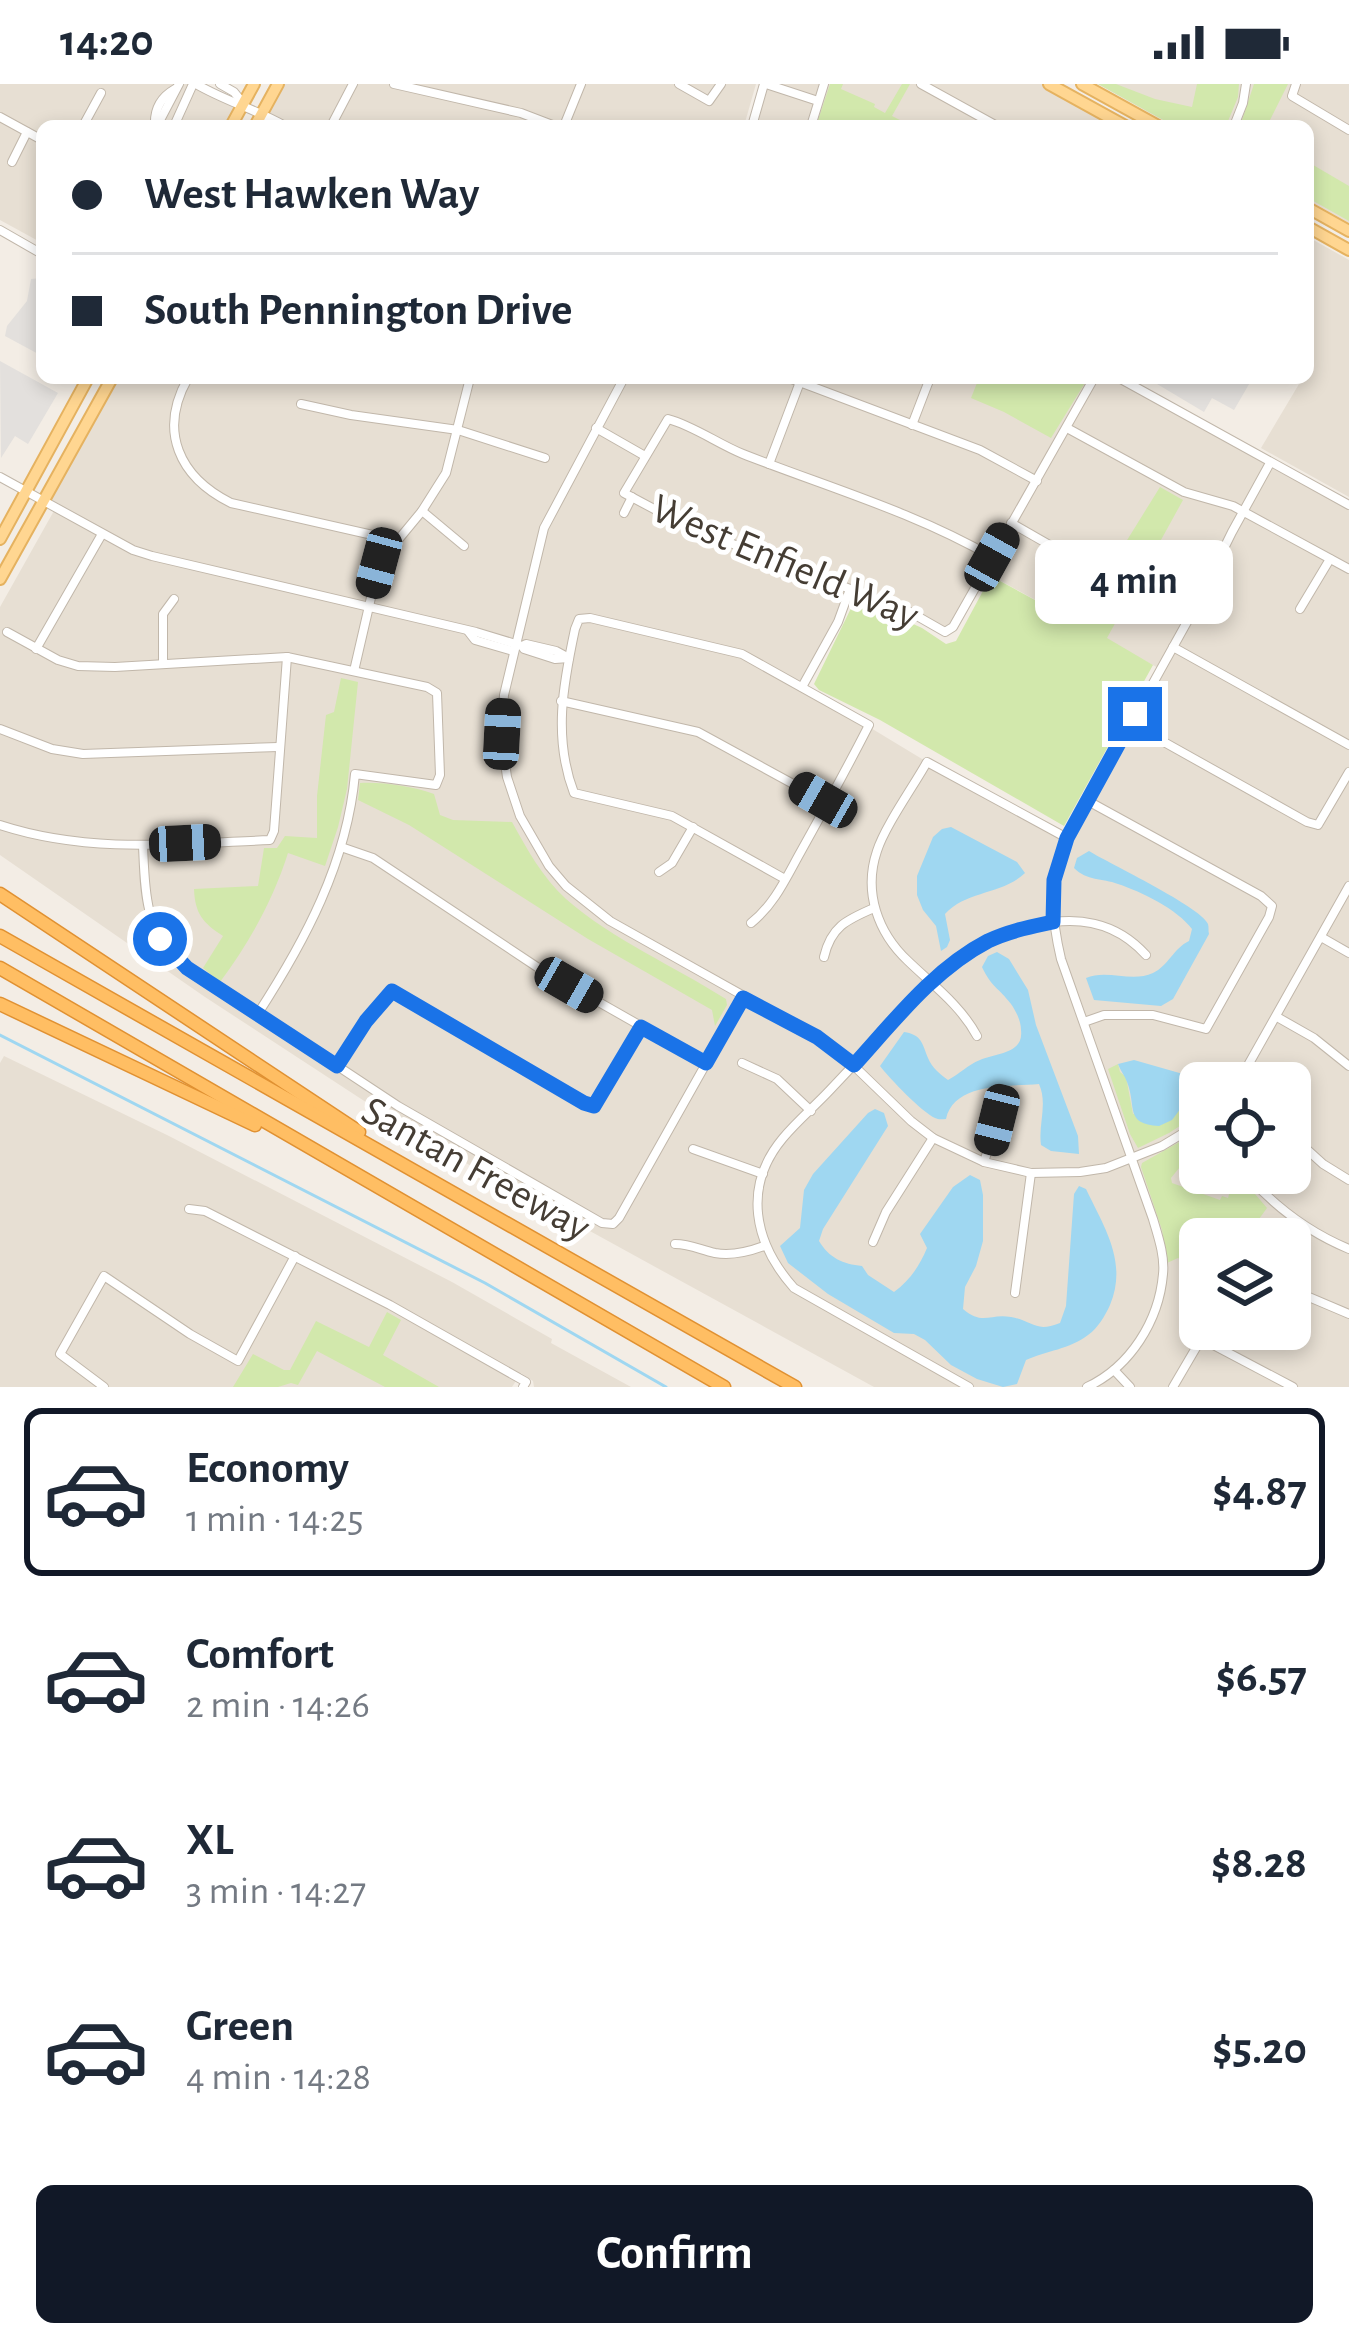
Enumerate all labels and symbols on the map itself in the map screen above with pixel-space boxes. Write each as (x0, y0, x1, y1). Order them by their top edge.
street label: West Enfield Way (645, 487, 925, 637)
car (959, 517, 1025, 597)
car (352, 524, 406, 602)
callout: 4 min (1036, 540, 1234, 624)
route end (1108, 687, 1162, 741)
car (482, 697, 522, 771)
car (783, 766, 863, 834)
car (148, 823, 222, 863)
route start (133, 912, 187, 966)
car (529, 951, 609, 1019)
car (971, 1081, 1023, 1159)
street label: Santan Freeway (355, 1089, 597, 1249)

